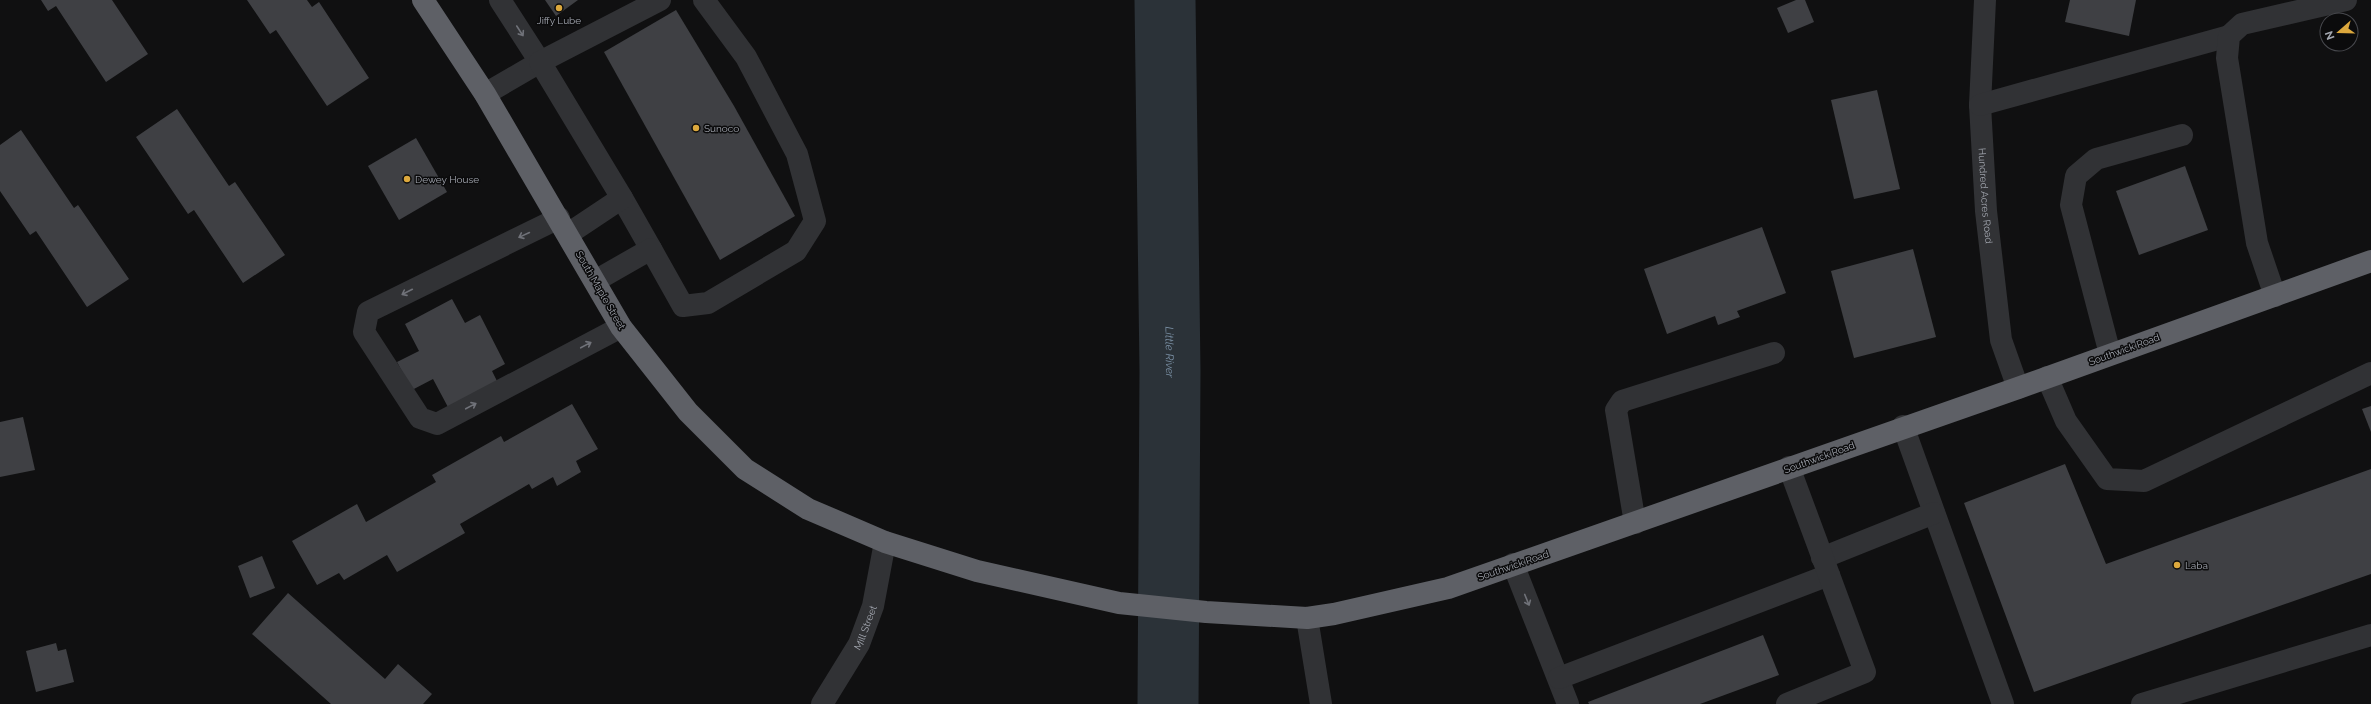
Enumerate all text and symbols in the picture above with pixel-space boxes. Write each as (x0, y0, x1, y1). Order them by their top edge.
marker: Jiffy Lube (554, 3, 564, 13)
north arrow (2319, 12, 2359, 52)
place label: Jiffy Lube (537, 15, 581, 26)
one-way arrow (516, 25, 524, 36)
text: N (2323, 29, 2338, 41)
marker: Sunoco (691, 123, 701, 133)
place label: Sunoco (704, 123, 739, 134)
street label: Hundred Acres Road (1976, 148, 1995, 244)
marker: Dewey House (402, 174, 412, 184)
place label: Dewey House (415, 174, 479, 185)
one-way arrow (518, 232, 530, 239)
street label: South Maple Street (574, 249, 628, 332)
one-way arrow (401, 288, 413, 296)
water label: Little River (1162, 326, 1176, 379)
street label: Southwick Road (2087, 332, 2161, 367)
one-way arrow (580, 341, 592, 348)
one-way arrow (465, 401, 477, 409)
street label: Southwick Road (1782, 440, 1856, 475)
street label: Southwick Road (1476, 548, 1550, 583)
marker: Laba (2172, 560, 2182, 570)
place label: Laba (2185, 560, 2208, 571)
one-way arrow (1524, 594, 1532, 606)
street label: Mill Street (852, 603, 879, 652)

